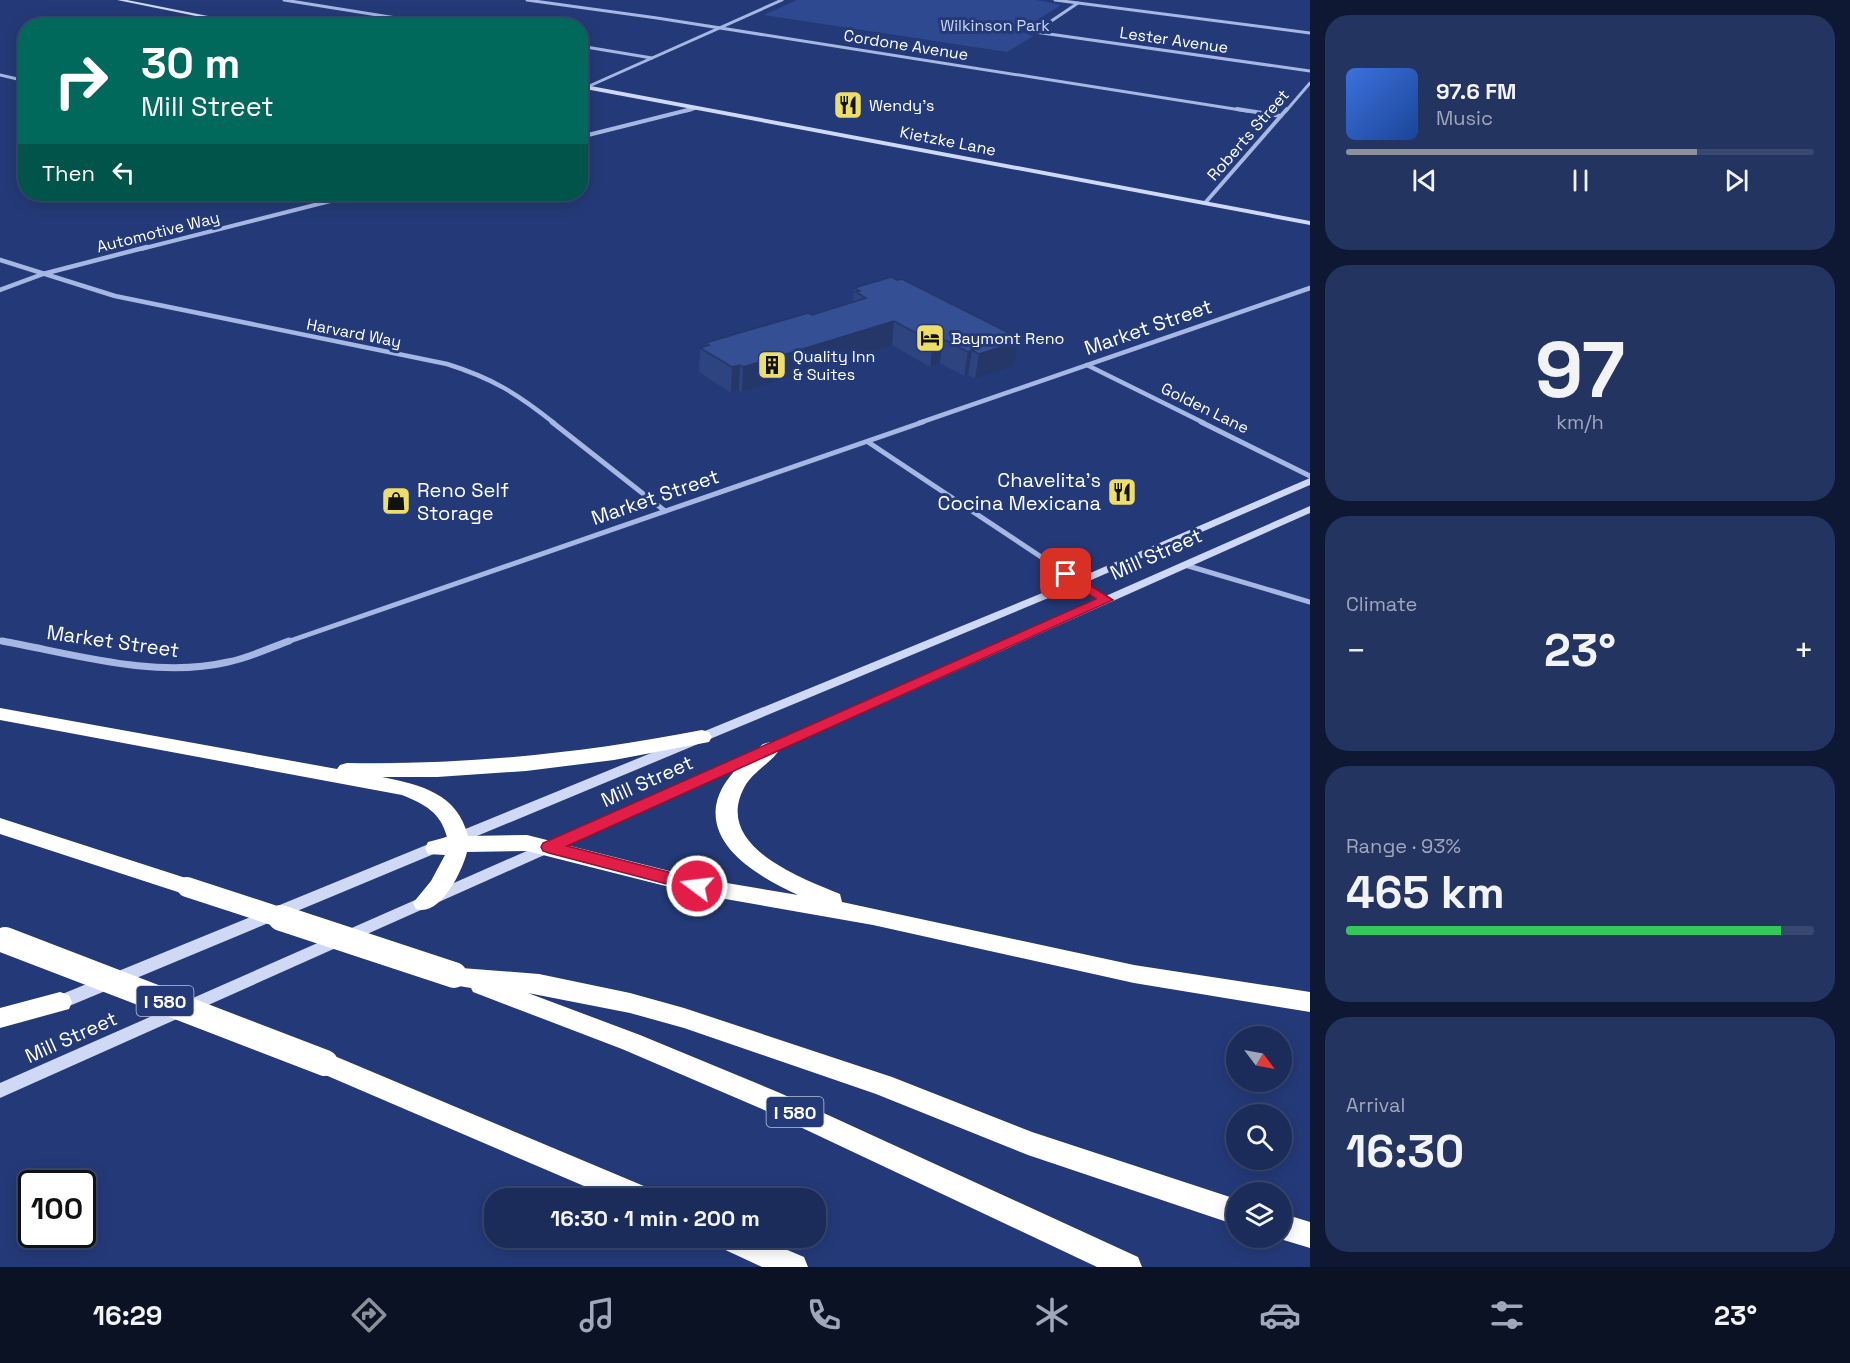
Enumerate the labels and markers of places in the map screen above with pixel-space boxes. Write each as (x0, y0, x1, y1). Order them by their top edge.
restaurant icon: Wendy's (832, 89, 864, 121)
place label: Wendy's (869, 95, 935, 116)
hotel icon: Baymont Reno (914, 322, 946, 354)
place label: Baymont Reno (951, 328, 1064, 349)
place label: Quality Inn & Suites (793, 346, 875, 385)
building icon: Quality Inn & Suites (756, 349, 788, 381)
place label: Chavelita's Cocina Mexicana (938, 467, 1101, 516)
restaurant icon: Chavelita's Cocina Mexicana (1106, 476, 1138, 508)
place label: Reno Self Storage (417, 477, 509, 526)
shop icon: Reno Self Storage (380, 485, 412, 517)
pin (1040, 548, 1091, 599)

